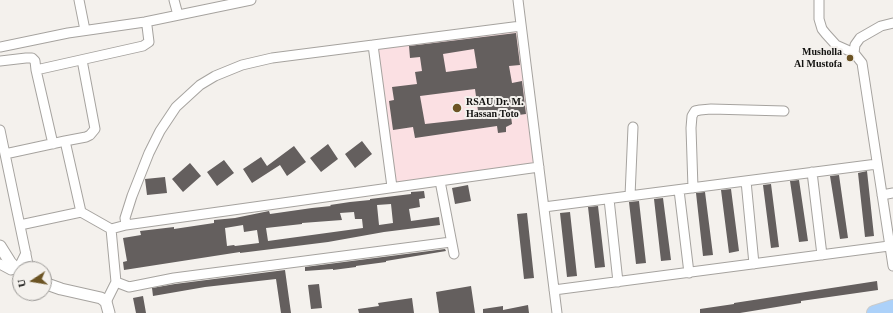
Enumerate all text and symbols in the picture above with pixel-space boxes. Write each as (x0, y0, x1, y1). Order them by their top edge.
place label: Musholla Al Mustofa (794, 46, 842, 70)
marker: Musholla Al Mustofa (845, 53, 855, 63)
place label: RSAU Dr. M. Hassan Toto (466, 96, 523, 120)
marker: RSAU Dr. M. Hassan Toto (451, 102, 463, 114)
north arrow (12, 261, 52, 301)
text: U (15, 278, 28, 288)

